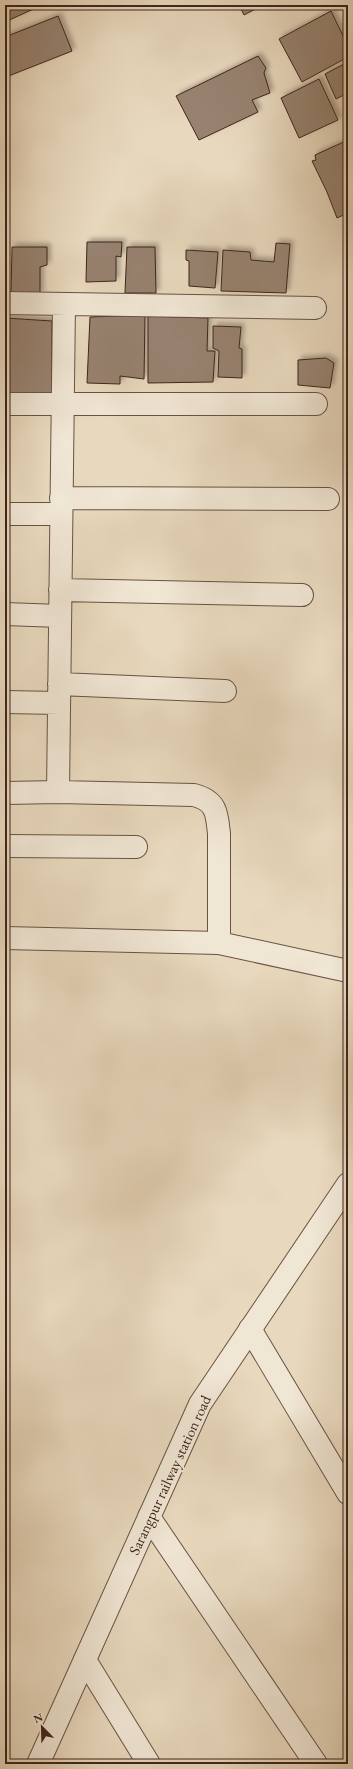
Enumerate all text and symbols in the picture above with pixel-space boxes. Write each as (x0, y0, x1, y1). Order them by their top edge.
street label: Sarangpur railway station road (124, 1392, 215, 1558)
north arrow (22, 1707, 62, 1747)
text: N (31, 1710, 45, 1726)

